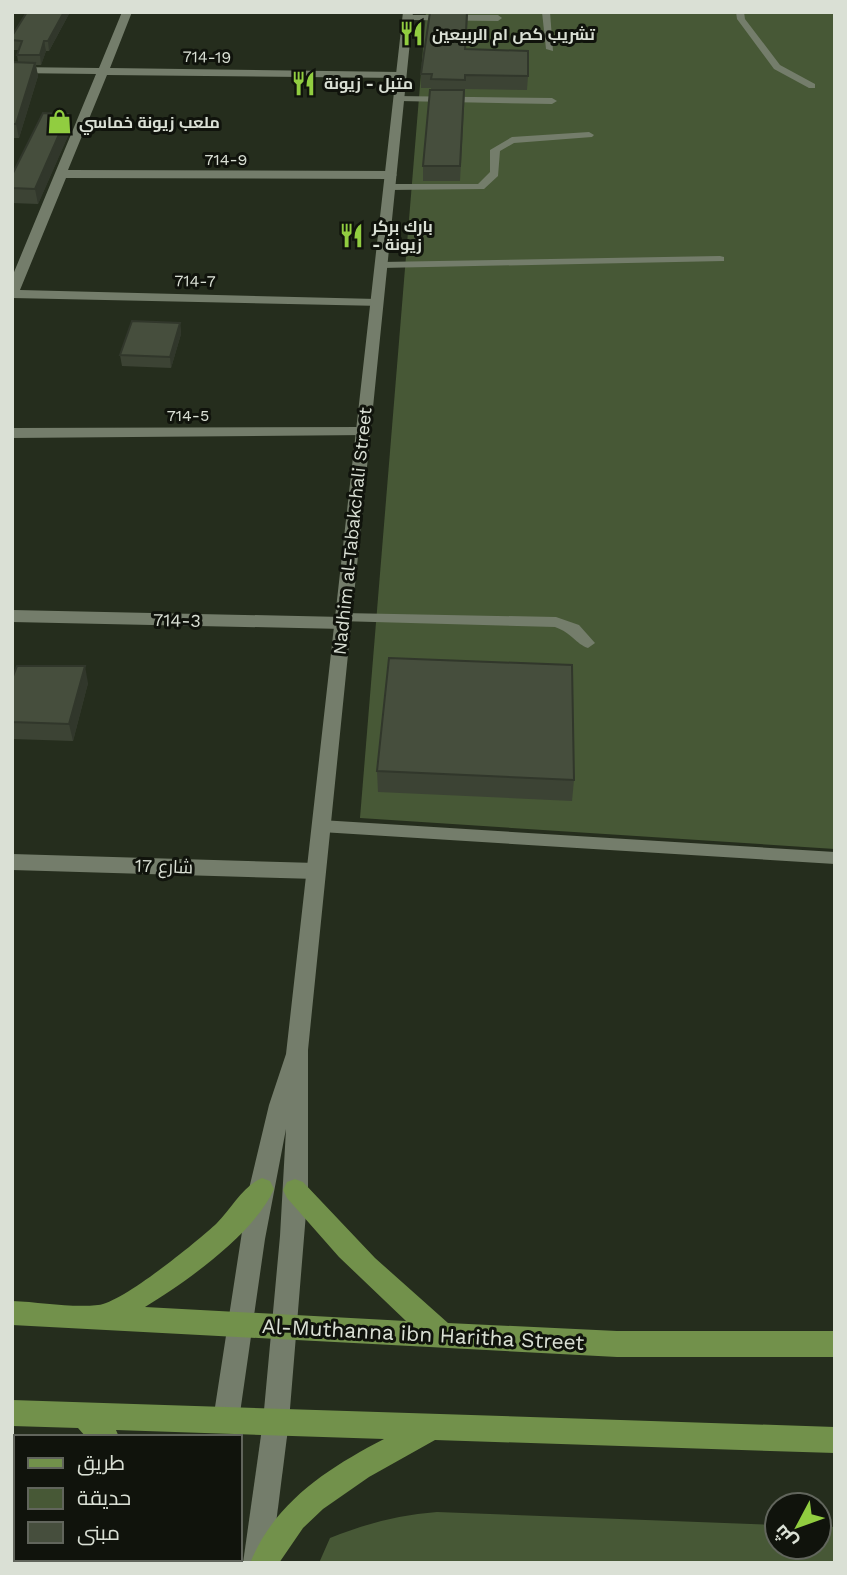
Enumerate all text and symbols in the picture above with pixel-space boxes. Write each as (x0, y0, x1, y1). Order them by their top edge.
restaurant icon: تشريب كص ام الربيعين (398, 20, 426, 48)
place label: تشريب كص ام الربيعين (432, 25, 596, 46)
street label: 714-19 (183, 47, 231, 67)
restaurant icon: متبل - زيونة (290, 69, 318, 97)
place label: متبل - زيونة (324, 74, 413, 93)
shop icon: ملعب زيونة خماسي (45, 108, 73, 136)
place label: ملعب زيونة خماسي (79, 113, 220, 135)
street label: 714-9 (205, 150, 247, 169)
place label: بارك بركر - زيونة (371, 217, 433, 254)
restaurant icon: بارك بركر - زيونة (338, 221, 366, 249)
street label: 714-7 (174, 271, 216, 291)
street label: 714-5 (167, 406, 209, 425)
street label: Nadhim al-Tabakchali Street (329, 406, 375, 656)
street label: 714-3 (153, 609, 201, 631)
street label: شارع 17 (135, 854, 193, 880)
street label: Al-Muthanna ibn Haritha Street (261, 1313, 585, 1355)
legend (14, 1435, 242, 1561)
text: طريق (77, 1450, 125, 1476)
text: حديقة (77, 1485, 131, 1510)
north arrow (763, 1491, 833, 1561)
text: مبنى (77, 1520, 120, 1546)
text: ش (769, 1520, 802, 1554)

